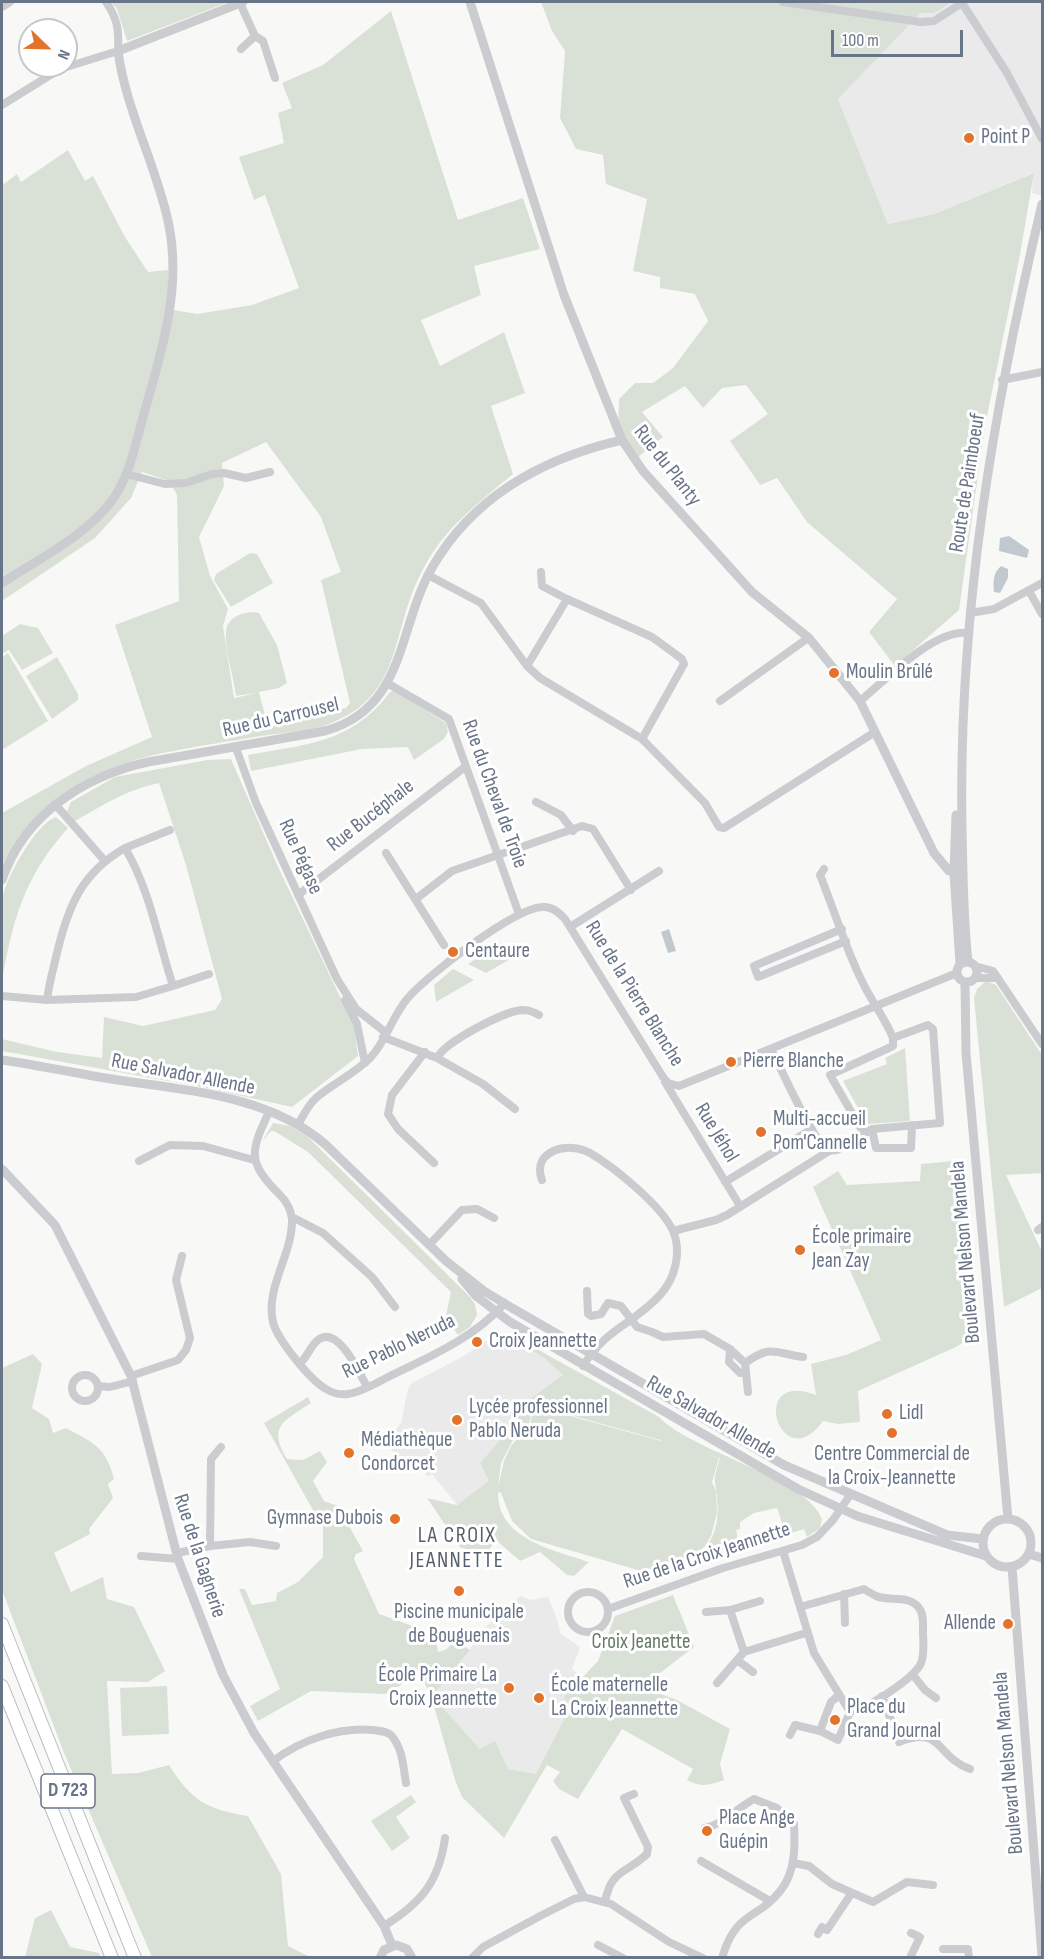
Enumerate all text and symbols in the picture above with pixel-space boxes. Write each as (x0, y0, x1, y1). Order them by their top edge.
north arrow (18, 18, 78, 78)
scale bar (834, 18, 966, 56)
text: 100 m (842, 30, 879, 51)
text: N (53, 47, 74, 62)
place label: Point P (981, 125, 1030, 151)
marker: Point P (962, 131, 976, 145)
street label: Route de Paimboeuf (945, 412, 991, 554)
street label: Rue du Planty (628, 421, 706, 511)
place label: Moulin Brûlé (846, 660, 933, 686)
marker: Moulin Brûlé (827, 666, 841, 680)
street label: Rue du Carrousel (221, 692, 341, 744)
street label: Rue du Cheval de Troie (455, 716, 533, 872)
street label: Rue Bucéphale (323, 774, 419, 858)
street label: Rue Pégase (272, 815, 328, 899)
street label: Rue de la Pierre Blanche (579, 917, 689, 1071)
place label: Centaure (465, 939, 530, 965)
marker: Centaure (446, 945, 460, 959)
street label: Rue Salvador Allende (109, 1049, 257, 1101)
place label: Pierre Blanche (743, 1049, 844, 1075)
marker: Pierre Blanche (724, 1055, 738, 1069)
street label: Rue Jéhol (689, 1099, 743, 1167)
place label: Multi-accueil Pom'Cannelle (773, 1107, 867, 1157)
marker: Multi-accueil Pom'Cannelle (754, 1125, 768, 1139)
street label: Boulevard Nelson Mandela (945, 1160, 987, 1344)
place label: École primaire Jean Zay (812, 1225, 911, 1275)
marker: École primaire Jean Zay (793, 1243, 807, 1257)
street label: Rue Pablo Neruda (338, 1309, 460, 1385)
place label: Croix Jeannette (489, 1329, 597, 1355)
marker: Croix Jeannette (470, 1335, 484, 1349)
street label: Rue Salvador Allende (642, 1371, 780, 1465)
place label: Lycée professionnel Pablo Neruda (469, 1395, 608, 1445)
place label: Lidl (899, 1401, 923, 1427)
marker: Lidl (880, 1407, 894, 1421)
marker: Lycée professionnel Pablo Neruda (450, 1413, 464, 1427)
marker: Centre Commercial de la Croix-Jeannette (885, 1426, 899, 1440)
place label: Médiathèque Condorcet (361, 1428, 452, 1478)
place label: Centre Commercial de la Croix-Jeannette (814, 1442, 970, 1492)
marker: Médiathèque Condorcet (342, 1446, 356, 1460)
street label: Rue de la Gagnerie (167, 1491, 231, 1621)
place label: Gymnase Dubois (267, 1506, 383, 1532)
marker: Gymnase Dubois (388, 1512, 402, 1526)
street label: Rue de la Croix Jeannette (620, 1517, 794, 1595)
district label: LA CROIX JEANNETTE (410, 1523, 504, 1574)
marker: Piscine municipale de Bouguenais (452, 1584, 466, 1598)
place label: Piscine municipale de Bouguenais (394, 1600, 524, 1650)
place label: Allende (944, 1611, 996, 1637)
marker: Allende (1001, 1617, 1015, 1631)
park label: Croix Jeanette (592, 1630, 690, 1656)
place label: École Primaire La Croix Jeannette (378, 1663, 497, 1713)
street label: Boulevard Nelson Mandela (988, 1671, 1030, 1855)
place label: École maternelle La Croix Jeannette (551, 1673, 678, 1723)
marker: École Primaire La Croix Jeannette (502, 1681, 516, 1695)
marker: École maternelle La Croix Jeannette (532, 1691, 546, 1705)
place label: Place du Grand Journal (847, 1695, 941, 1745)
marker: Place du Grand Journal (828, 1713, 842, 1727)
road number: D 723 (41, 1774, 95, 1808)
place label: Place Ange Guépin (719, 1806, 795, 1856)
marker: Place Ange Guépin (700, 1824, 714, 1838)

